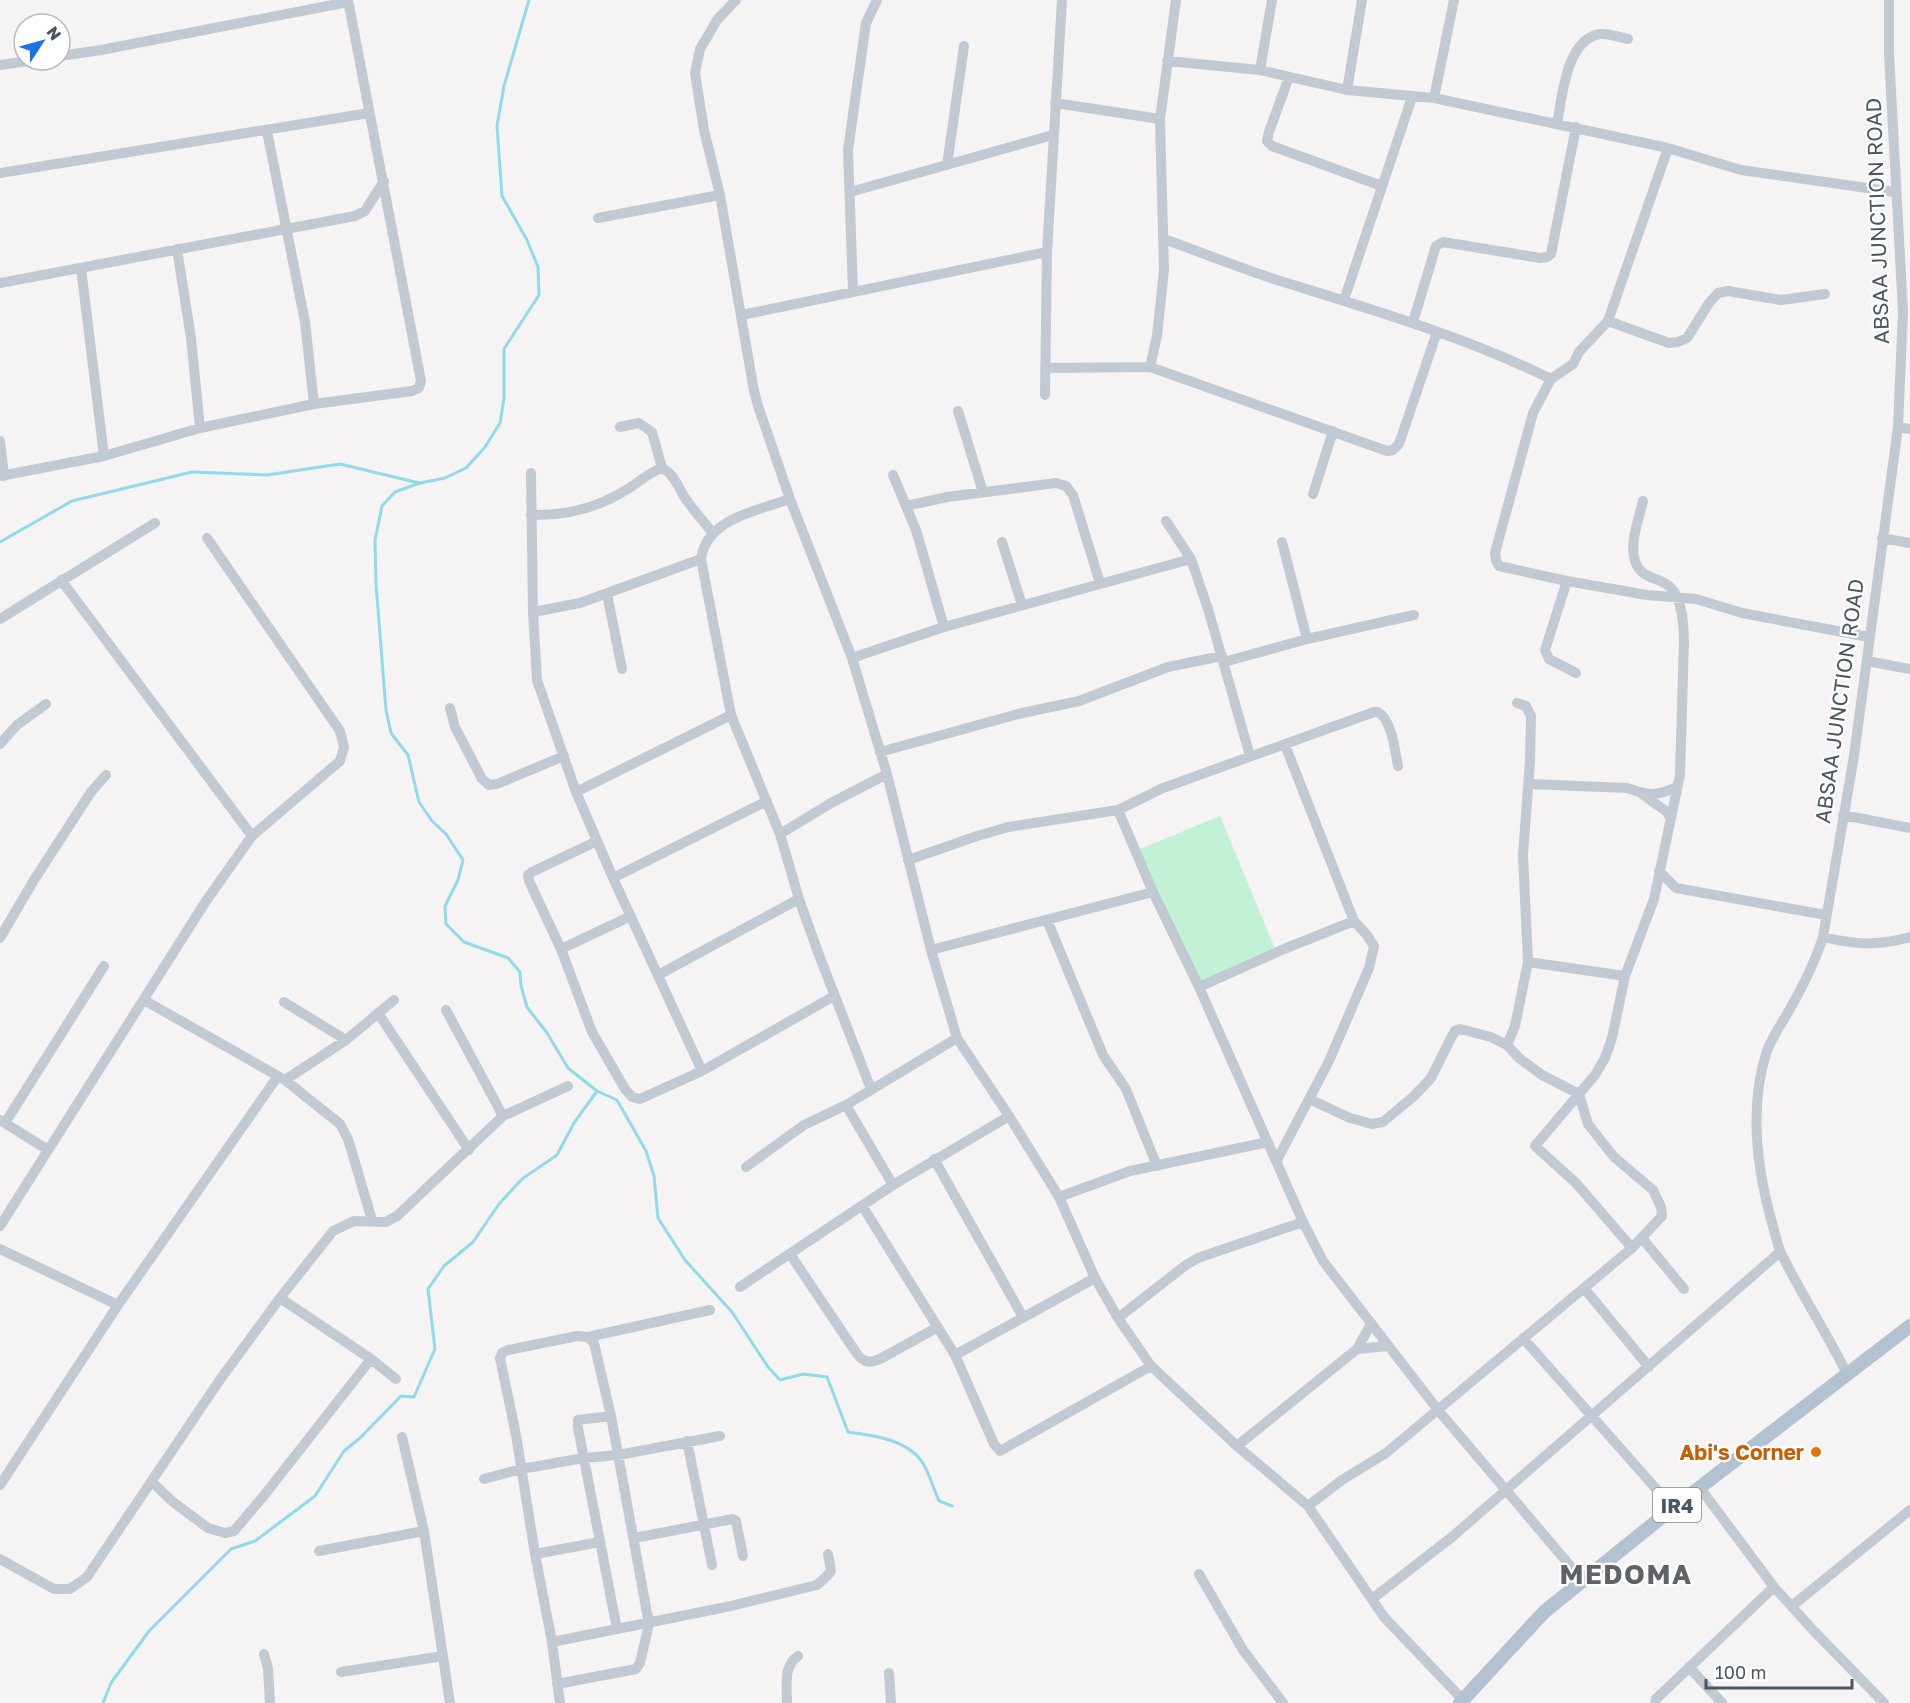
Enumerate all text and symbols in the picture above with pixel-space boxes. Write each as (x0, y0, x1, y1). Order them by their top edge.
north arrow (12, 12, 72, 72)
text: N (42, 22, 66, 44)
street label: ABSAA JUNCTION ROAD (1860, 97, 1894, 345)
street label: ABSAA JUNCTION ROAD (1809, 577, 1869, 825)
place label: Abi's Corner (1679, 1439, 1804, 1465)
marker: Abi's Corner (1809, 1445, 1823, 1459)
road number: IR4 (1653, 1488, 1701, 1522)
district label: MEDOMA (1559, 1558, 1693, 1590)
scale bar (1706, 1652, 1852, 1690)
text: 100 m (1715, 1661, 1766, 1683)

